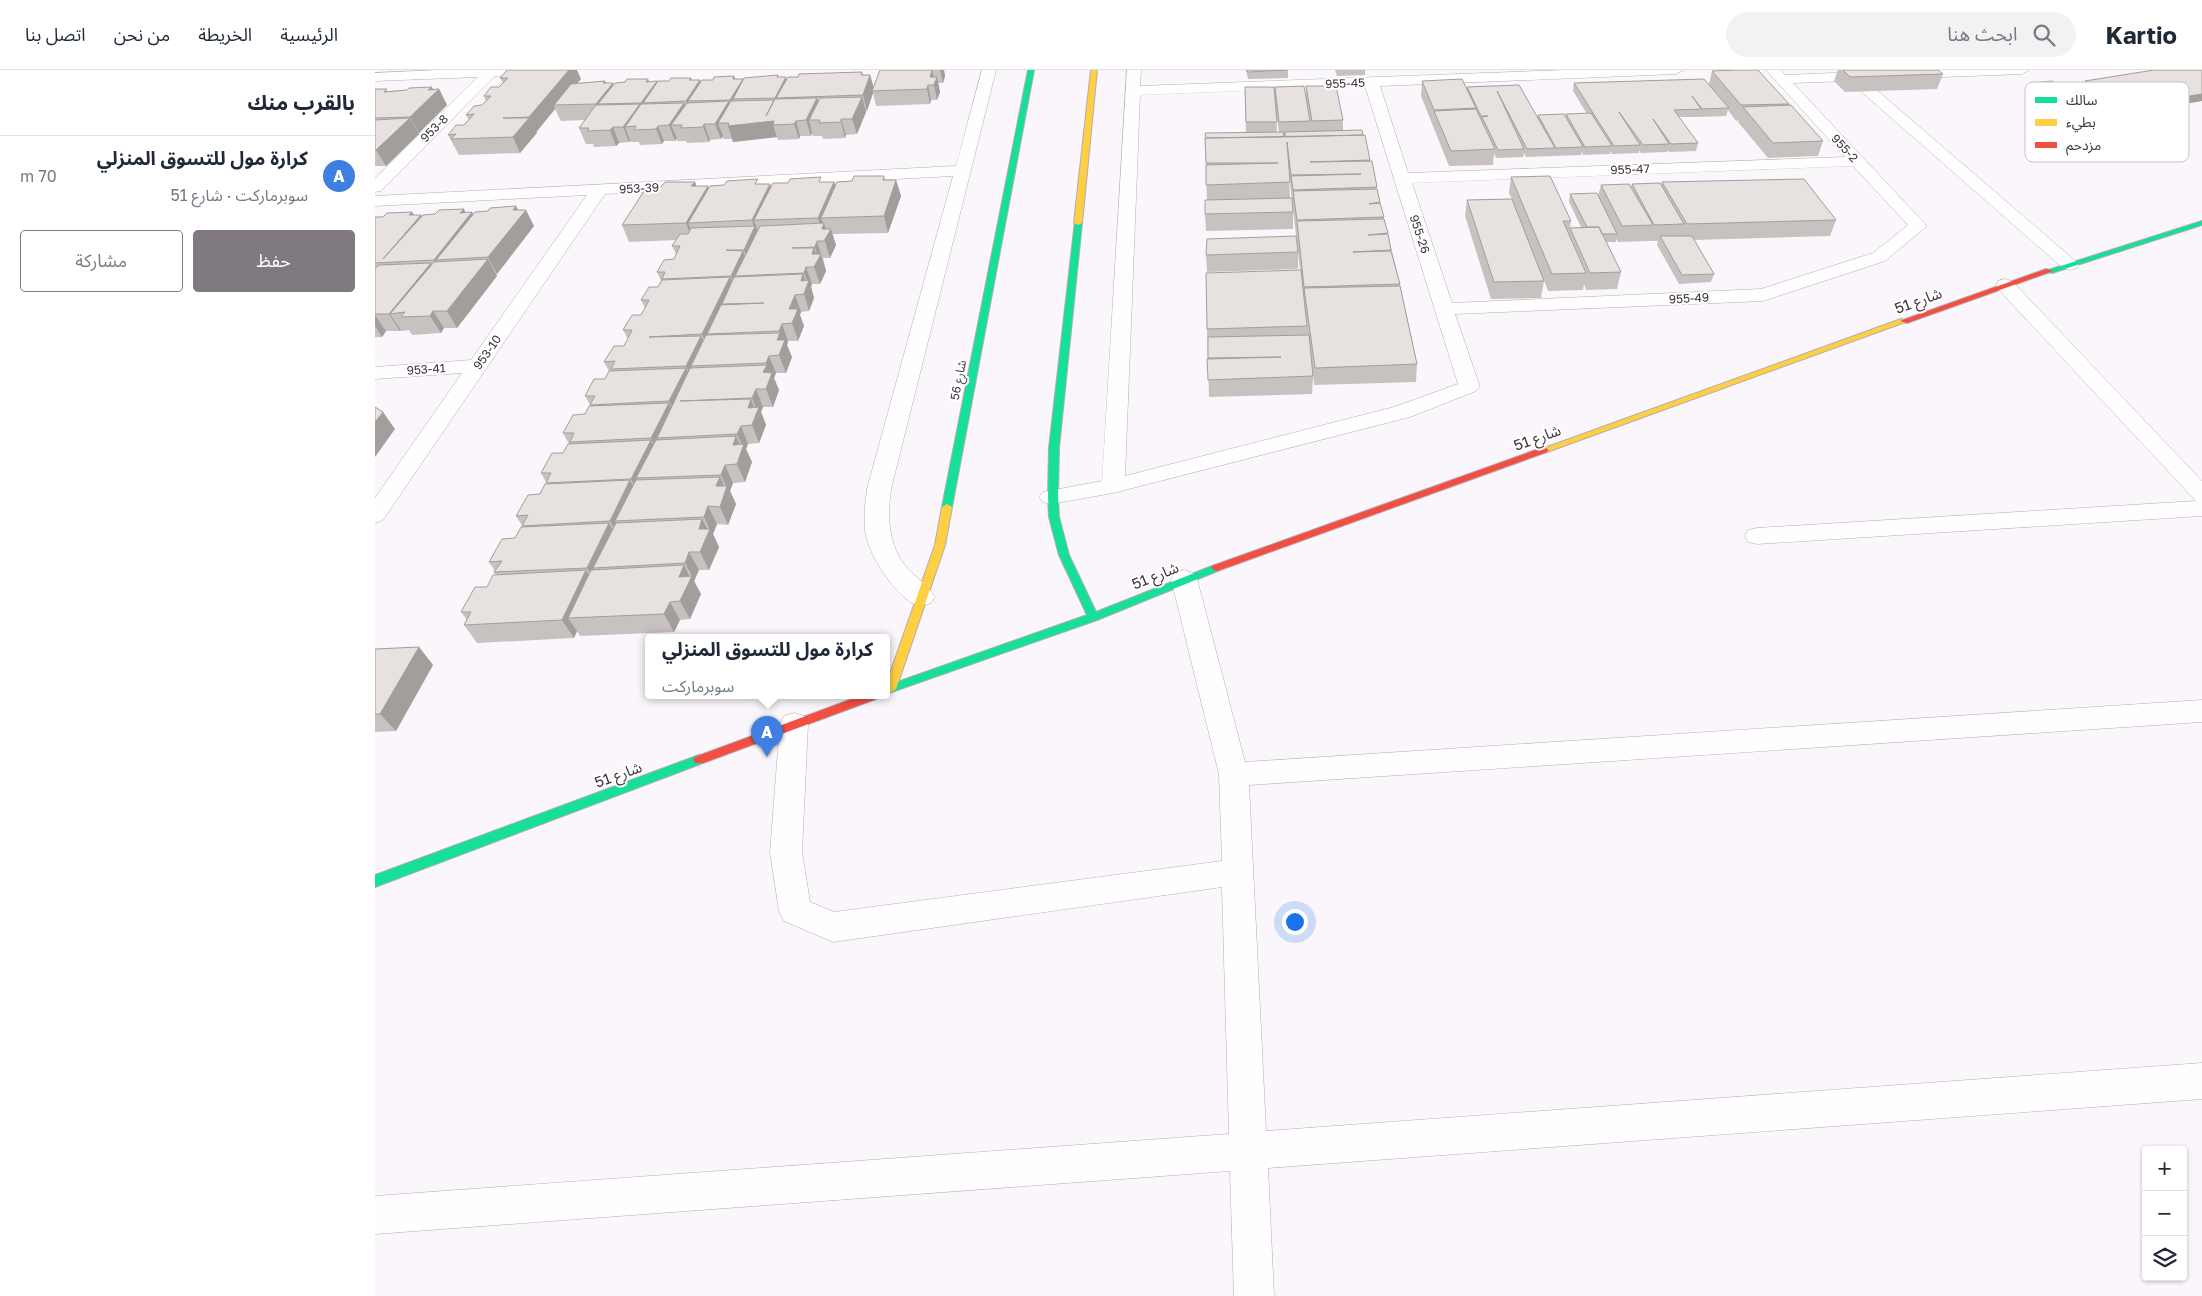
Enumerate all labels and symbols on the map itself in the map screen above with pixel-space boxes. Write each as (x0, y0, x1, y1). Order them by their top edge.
street label: 955-45 (1325, 75, 1365, 91)
legend (2025, 82, 2189, 162)
text: سالك (2066, 91, 2098, 108)
street label: 953-8 (417, 111, 451, 145)
text: بطيء (2066, 113, 2096, 133)
street label: 955-2 (1828, 131, 1862, 165)
text: مزدحم (2066, 136, 2101, 156)
street label: 955-47 (1610, 161, 1650, 177)
street label: 953-39 (619, 179, 659, 197)
street label: 955-26 (1407, 213, 1433, 255)
street label: شارع 51 (1892, 283, 1946, 321)
street label: 955-49 (1668, 289, 1710, 307)
street label: 953-10 (470, 332, 504, 372)
street label: شارع 56 (947, 359, 971, 402)
street label: 953-41 (406, 360, 446, 378)
street label: شارع 51 (1511, 420, 1565, 458)
street label: شارع 51 (1129, 557, 1183, 596)
pin: A (751, 716, 783, 757)
street label: شارع 51 (592, 757, 646, 795)
your location (1282, 909, 1308, 935)

